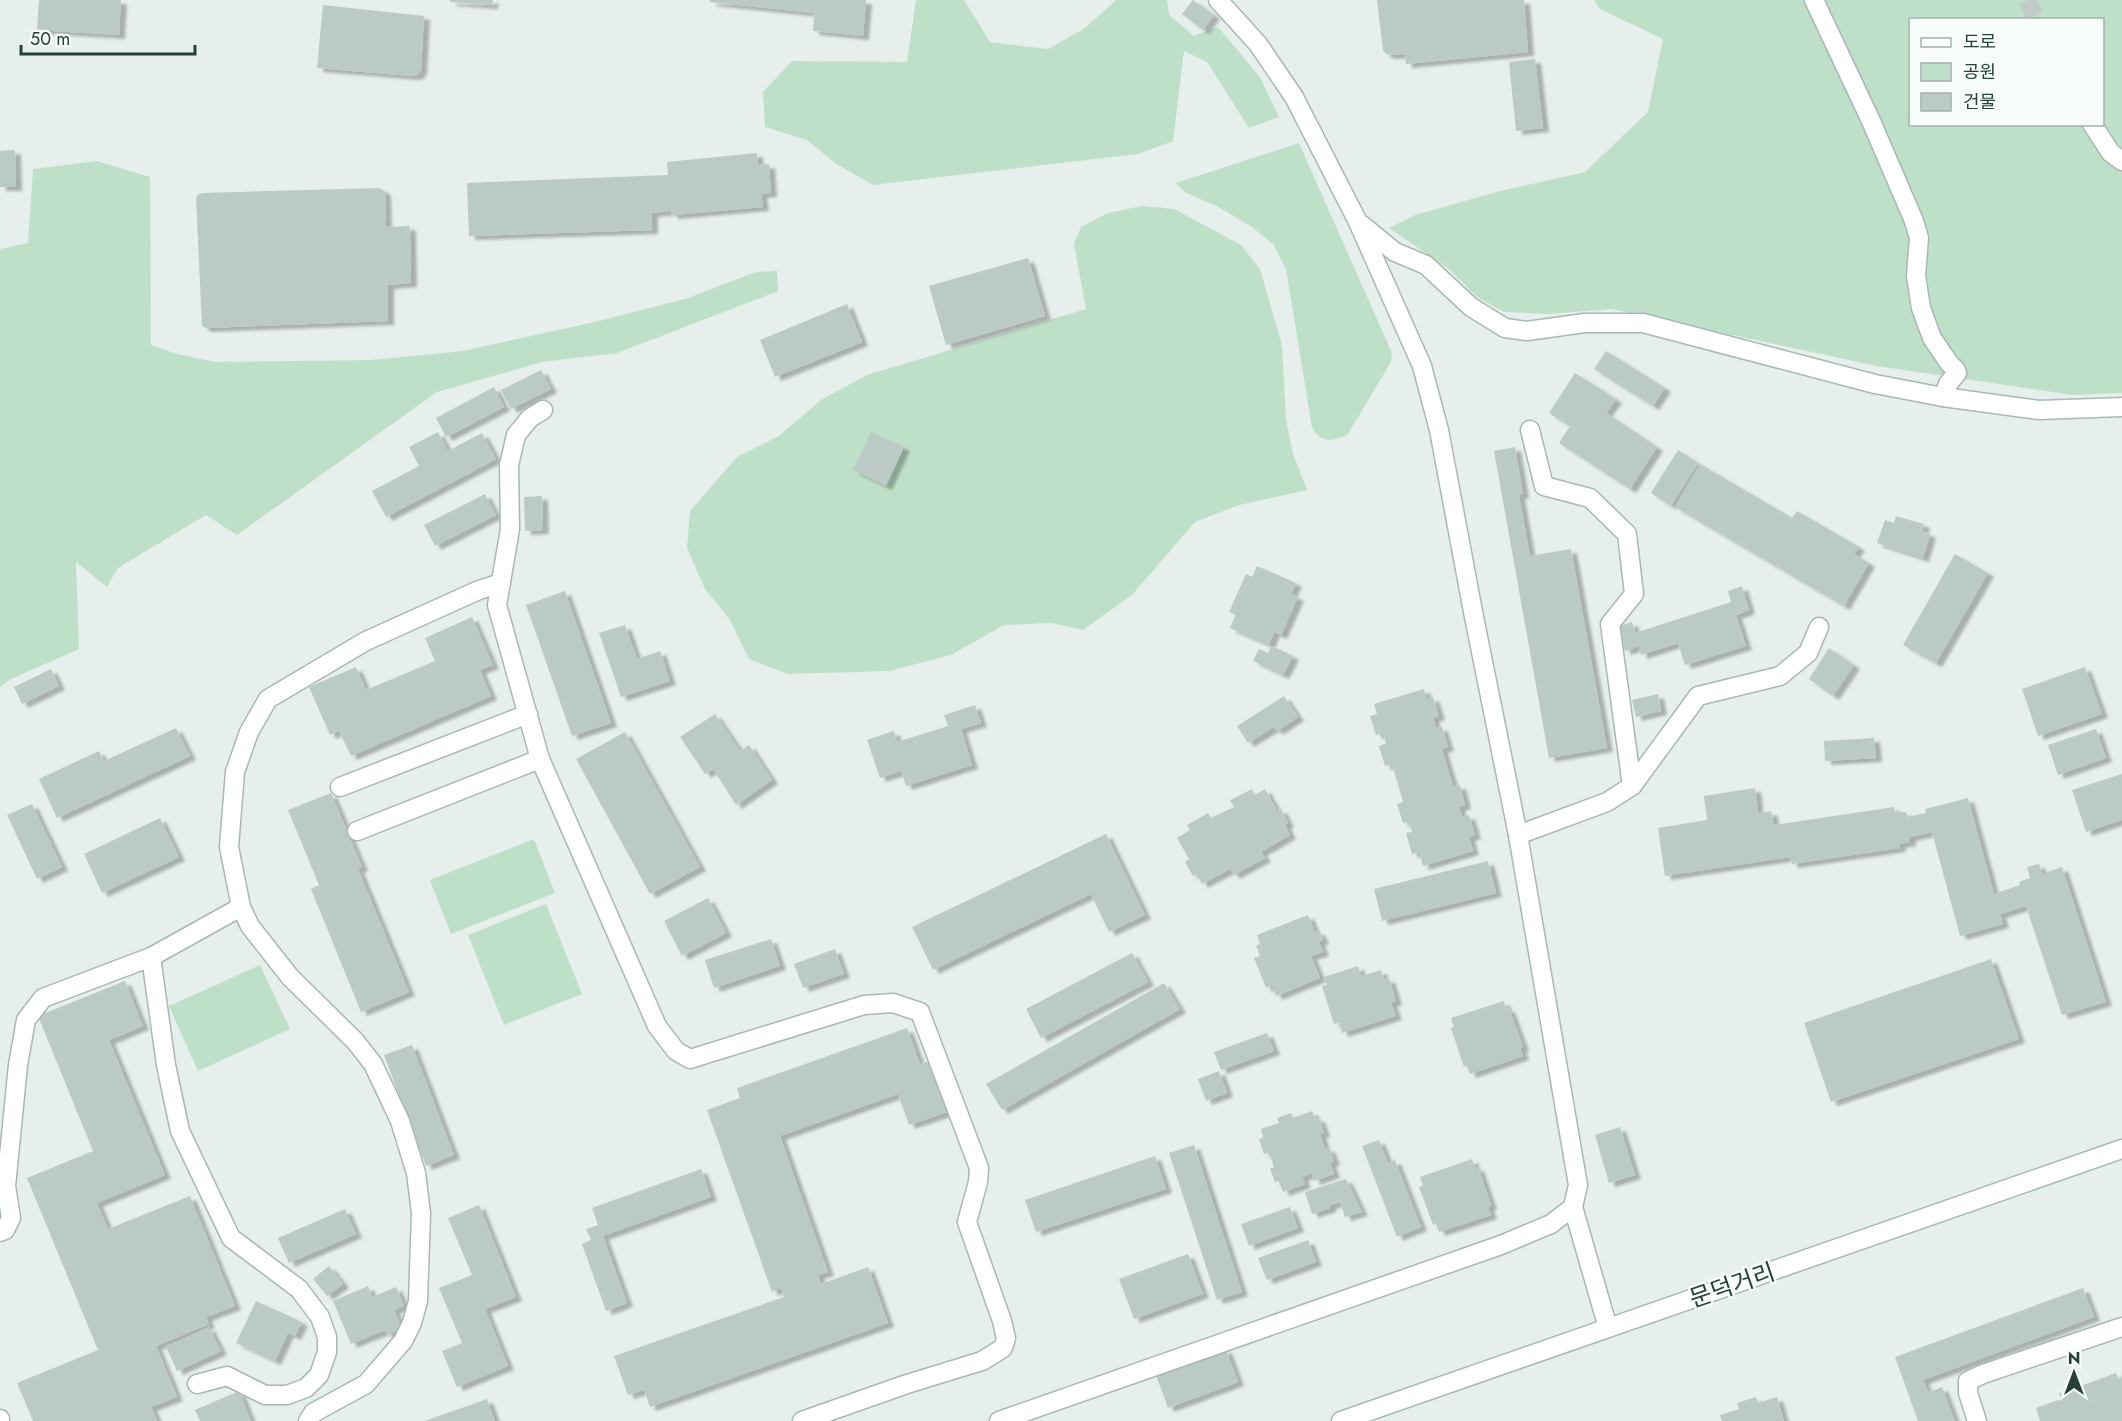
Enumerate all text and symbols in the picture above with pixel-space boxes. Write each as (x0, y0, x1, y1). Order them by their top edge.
scale bar (21, 18, 195, 56)
legend (1909, 18, 2104, 126)
text: 50 m (30, 26, 70, 52)
text: 도로 (1963, 29, 1996, 55)
text: 공원 (1963, 59, 1996, 85)
text: 건물 (1963, 89, 1996, 115)
street label: 문덕거리 (1685, 1254, 1779, 1316)
north arrow (2044, 1343, 2104, 1403)
text: N (2068, 1347, 2080, 1370)

